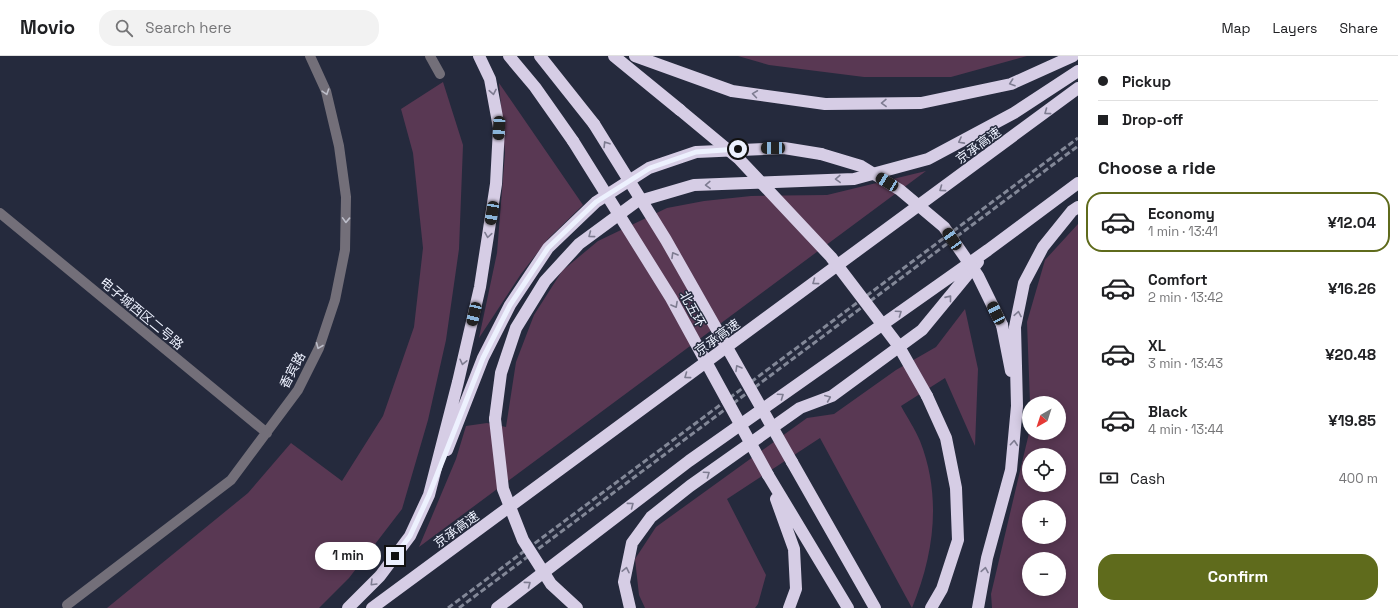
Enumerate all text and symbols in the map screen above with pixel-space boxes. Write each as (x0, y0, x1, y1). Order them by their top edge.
search box (99, 10, 379, 46)
text: Movio (20, 15, 75, 40)
icon: search (113, 17, 135, 39)
text: Search here (145, 18, 232, 37)
text: Map (1221, 19, 1251, 37)
text: Layers (1273, 19, 1317, 37)
text: Share (1339, 19, 1378, 37)
text: Pickup (1122, 72, 1171, 91)
one-way arrow (1008, 78, 1015, 87)
one-way arrow (321, 88, 329, 95)
one-way arrow (488, 89, 496, 96)
one-way arrow (752, 90, 758, 99)
one-way arrow (881, 99, 887, 107)
one-way arrow (1044, 107, 1051, 114)
text: Drop-off (1122, 110, 1183, 129)
car (492, 116, 506, 140)
street label: 京承高速 (952, 123, 1004, 168)
one-way arrow (957, 137, 965, 144)
route start (729, 140, 747, 158)
one-way arrow (603, 141, 611, 148)
car (761, 142, 785, 154)
text: Choose a ride (1098, 156, 1216, 179)
car (874, 171, 900, 193)
one-way arrow (835, 175, 841, 184)
one-way arrow (705, 180, 711, 189)
one-way arrow (939, 184, 946, 191)
car (484, 200, 500, 226)
icon: car (1100, 204, 1136, 240)
text: Economy (1148, 204, 1215, 223)
text: ¥12.04 (1327, 213, 1376, 232)
one-way arrow (341, 217, 350, 223)
text: 1 min · 13:41 (1148, 223, 1218, 240)
car (940, 226, 964, 252)
one-way arrow (589, 230, 596, 237)
one-way arrow (484, 232, 493, 238)
one-way arrow (671, 252, 679, 259)
icon: car (1100, 270, 1136, 306)
text: Comfort (1148, 270, 1208, 289)
street label: 电子城西区二号路 (96, 273, 187, 353)
one-way arrow (812, 277, 819, 284)
text: ¥16.26 (1328, 279, 1376, 298)
street label: 北五环 (676, 288, 709, 330)
text: 2 min · 13:42 (1148, 289, 1223, 306)
one-way arrow (944, 295, 951, 302)
one-way arrow (670, 300, 677, 308)
car (985, 300, 1007, 326)
car (465, 301, 483, 327)
one-way arrow (1013, 310, 1022, 317)
one-way arrow (894, 311, 901, 318)
street label: 京承高速 (691, 315, 743, 360)
icon: car (1100, 336, 1136, 372)
text: XL (1148, 336, 1166, 355)
one-way arrow (315, 342, 323, 349)
text: ¥20.48 (1325, 345, 1376, 364)
street label: 香宾路 (276, 349, 309, 391)
text: 3 min · 13:43 (1148, 355, 1223, 372)
one-way arrow (459, 359, 467, 366)
one-way arrow (736, 365, 743, 372)
one-way arrow (685, 371, 692, 378)
one-way arrow (777, 393, 784, 401)
one-way arrow (824, 394, 831, 402)
north arrow (1022, 396, 1066, 440)
map controls (1022, 396, 1066, 596)
icon: car (1100, 402, 1136, 438)
text: Black (1148, 402, 1188, 421)
text: ¥19.85 (1328, 411, 1376, 430)
text: 4 min · 13:44 (1148, 421, 1224, 438)
one-way arrow (1009, 440, 1018, 446)
button: locate (1022, 448, 1066, 492)
icon: cash (1098, 467, 1120, 489)
text: Cash (1130, 469, 1165, 488)
text: 400 m (1339, 470, 1378, 487)
one-way arrow (703, 471, 710, 479)
button: + (1022, 500, 1066, 544)
one-way arrow (626, 503, 633, 510)
street label: 京承高速 (430, 507, 482, 552)
callout: 1 min (315, 542, 381, 570)
text: 1 min (332, 547, 364, 564)
route end (386, 547, 404, 565)
button: − (1022, 552, 1066, 596)
button: Confirm (1098, 554, 1378, 600)
one-way arrow (622, 567, 630, 573)
one-way arrow (980, 567, 989, 573)
one-way arrow (370, 578, 378, 586)
one-way arrow (523, 582, 530, 589)

